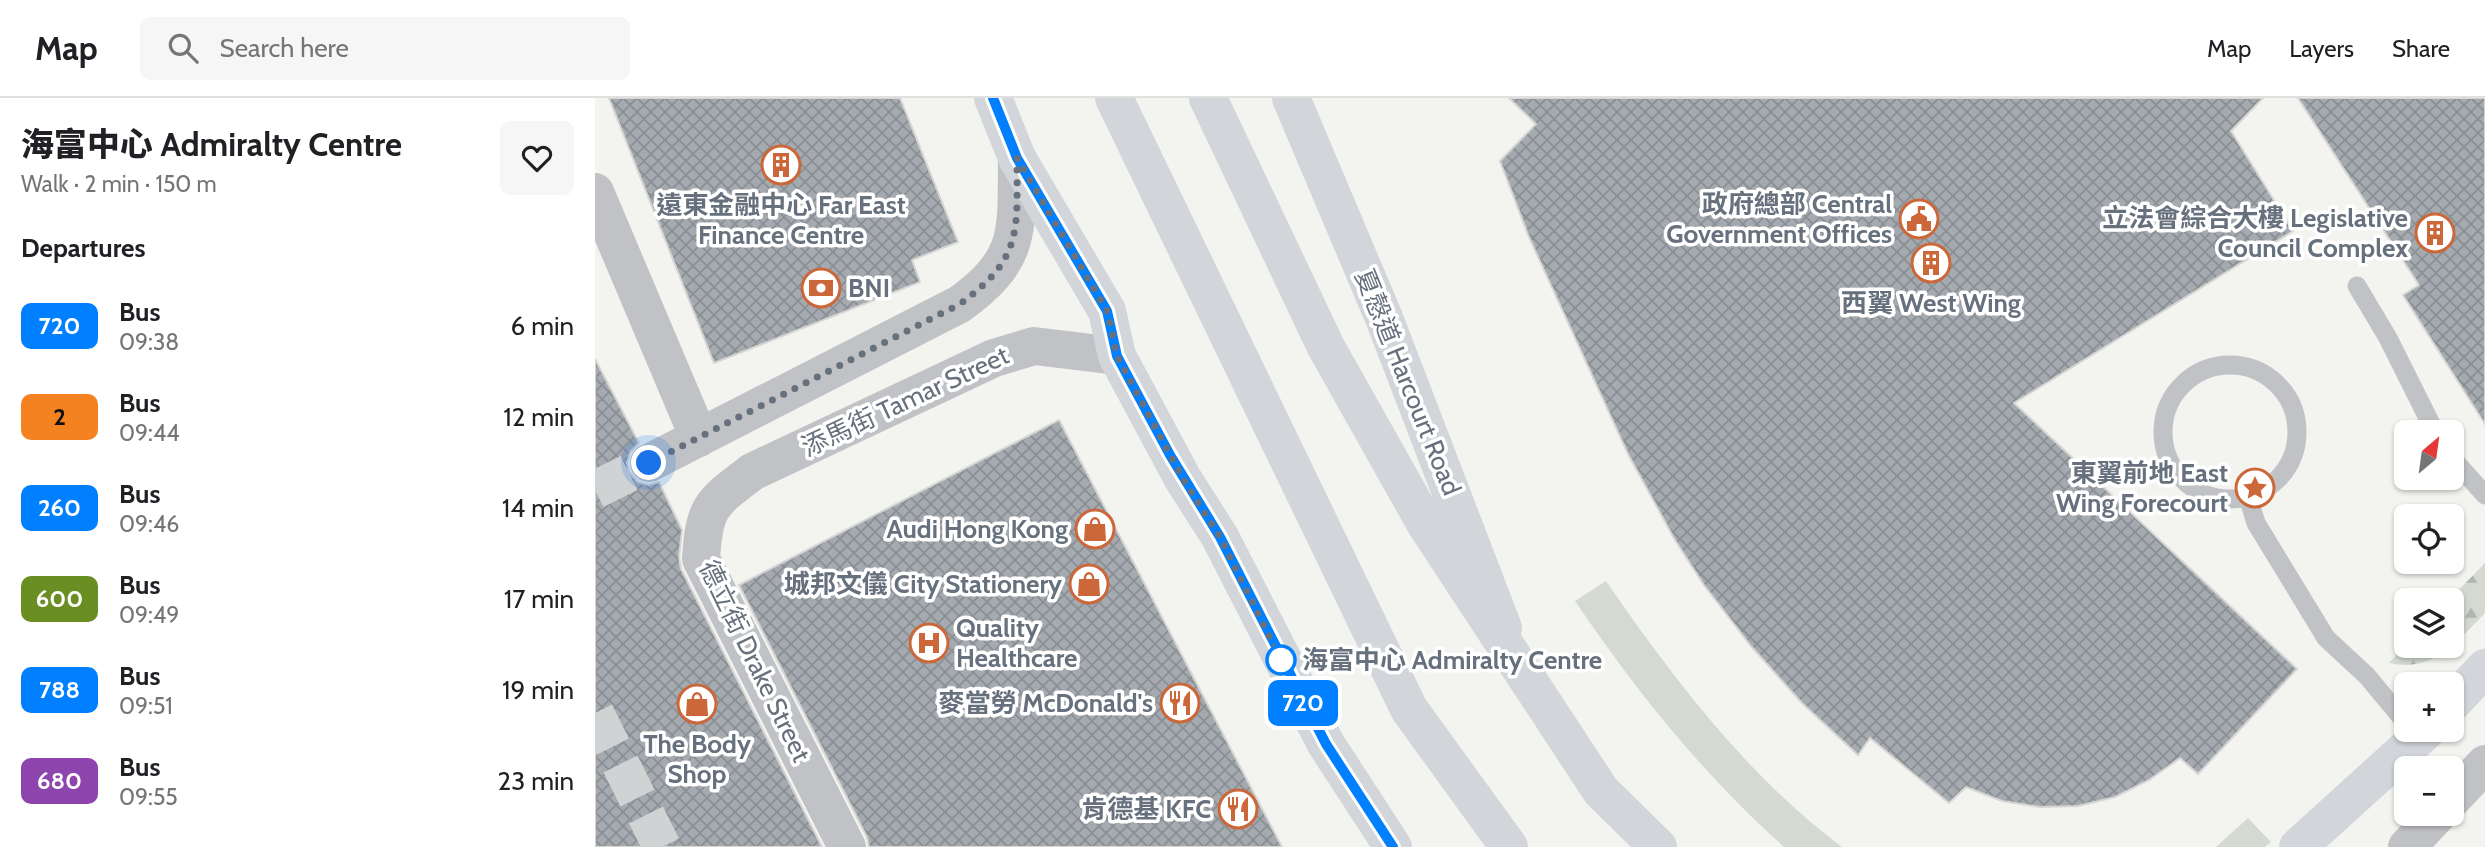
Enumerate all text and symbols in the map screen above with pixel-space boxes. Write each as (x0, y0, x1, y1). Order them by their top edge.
search box (140, 17, 630, 80)
text: Map (35, 28, 98, 68)
icon: search (164, 29, 202, 67)
text: Search here (220, 32, 349, 64)
text: Map (2207, 34, 2251, 63)
text: Layers (2289, 34, 2354, 63)
text: Share (2392, 34, 2450, 63)
button: heart (500, 121, 574, 195)
text: 海富中心 Admiralty Centre (21, 124, 402, 164)
building icon: 遠東金融中心 Far East Finance Centre (760, 144, 802, 186)
text: Walk · 2 min · 150 m (21, 170, 217, 198)
place label: 政府總部 Central Government Offices (1666, 188, 1892, 250)
place label: 遠東金融中心 Far East Finance Centre (656, 189, 906, 251)
public building icon: 政府總部 Central Government Offices (1898, 198, 1940, 240)
place label: 立法會綜合大樓 Legislative Council Complex (2102, 202, 2408, 264)
building icon: 立法會綜合大樓 Legislative Council Complex (2414, 212, 2456, 254)
text: Departures (21, 232, 145, 264)
building icon: 西翼 West Wing (1910, 242, 1952, 284)
street label: 夏慤道 Harcourt Road (1348, 264, 1468, 500)
bank icon: BNI (800, 267, 842, 309)
place label: BNI (848, 272, 890, 304)
place label: 西翼 West Wing (1841, 287, 2021, 319)
text: Bus (119, 296, 160, 328)
text: 6 min (511, 310, 574, 342)
text: 720 (39, 311, 80, 340)
text: 09:38 (119, 328, 179, 356)
street label: 添馬街 Tamar Street (796, 339, 1014, 463)
text: Bus (119, 387, 160, 419)
text: 12 min (503, 401, 574, 433)
text: 2 (53, 402, 66, 431)
text: 09:44 (119, 419, 180, 447)
north arrow (2394, 420, 2464, 490)
map controls (2394, 420, 2464, 826)
your location (631, 445, 666, 480)
place label: 東翼前地 East Wing Forecourt (2056, 457, 2228, 519)
place icon: 東翼前地 East Wing Forecourt (2234, 467, 2276, 509)
text: Bus (119, 478, 160, 510)
text: 14 min (502, 492, 574, 524)
text: 260 (38, 493, 81, 522)
button: locate (2394, 504, 2464, 574)
shop icon: Audi Hong Kong (1074, 508, 1116, 550)
text: 09:46 (119, 510, 179, 538)
place label: Audi Hong Kong (887, 513, 1068, 545)
street label: 德立街 Drake Street (692, 555, 818, 767)
shop icon: 城邦文儀 City Stationery (1068, 563, 1110, 605)
place label: 城邦文儀 City Stationery (784, 568, 1062, 600)
text: Bus (119, 569, 160, 601)
text: 17 min (504, 583, 574, 615)
text: 600 (36, 584, 83, 613)
button: layers (2394, 588, 2464, 658)
text: 09:49 (119, 601, 179, 629)
place label: Quality Healthcare (956, 612, 1077, 674)
hospital icon: Quality Healthcare (908, 622, 950, 664)
place label: 海富中心 Admiralty Centre (1302, 644, 1602, 676)
marker: 海富中心 Admiralty Centre (1266, 645, 1296, 675)
text: Bus (119, 660, 160, 692)
button: + (2394, 672, 2464, 742)
text: 19 min (502, 674, 574, 706)
text: 788 (39, 675, 80, 704)
line badge: 720 (1263, 680, 1343, 726)
restaurant icon: 麥當勞 McDonald's (1159, 682, 1201, 724)
shop icon: The Body Shop (676, 683, 718, 725)
place label: 麥當勞 McDonald's (938, 687, 1153, 719)
text: 720 (1282, 688, 1324, 717)
text: 09:51 (119, 692, 173, 720)
place label: The Body Shop (643, 728, 751, 790)
text: Bus (119, 751, 160, 783)
button: − (2394, 756, 2464, 826)
text: 23 min (498, 765, 574, 797)
text: 680 (37, 766, 82, 795)
text: 09:55 (119, 783, 178, 811)
restaurant icon: 肯德基 KFC (1217, 788, 1259, 830)
place label: 肯德基 KFC (1081, 793, 1211, 825)

